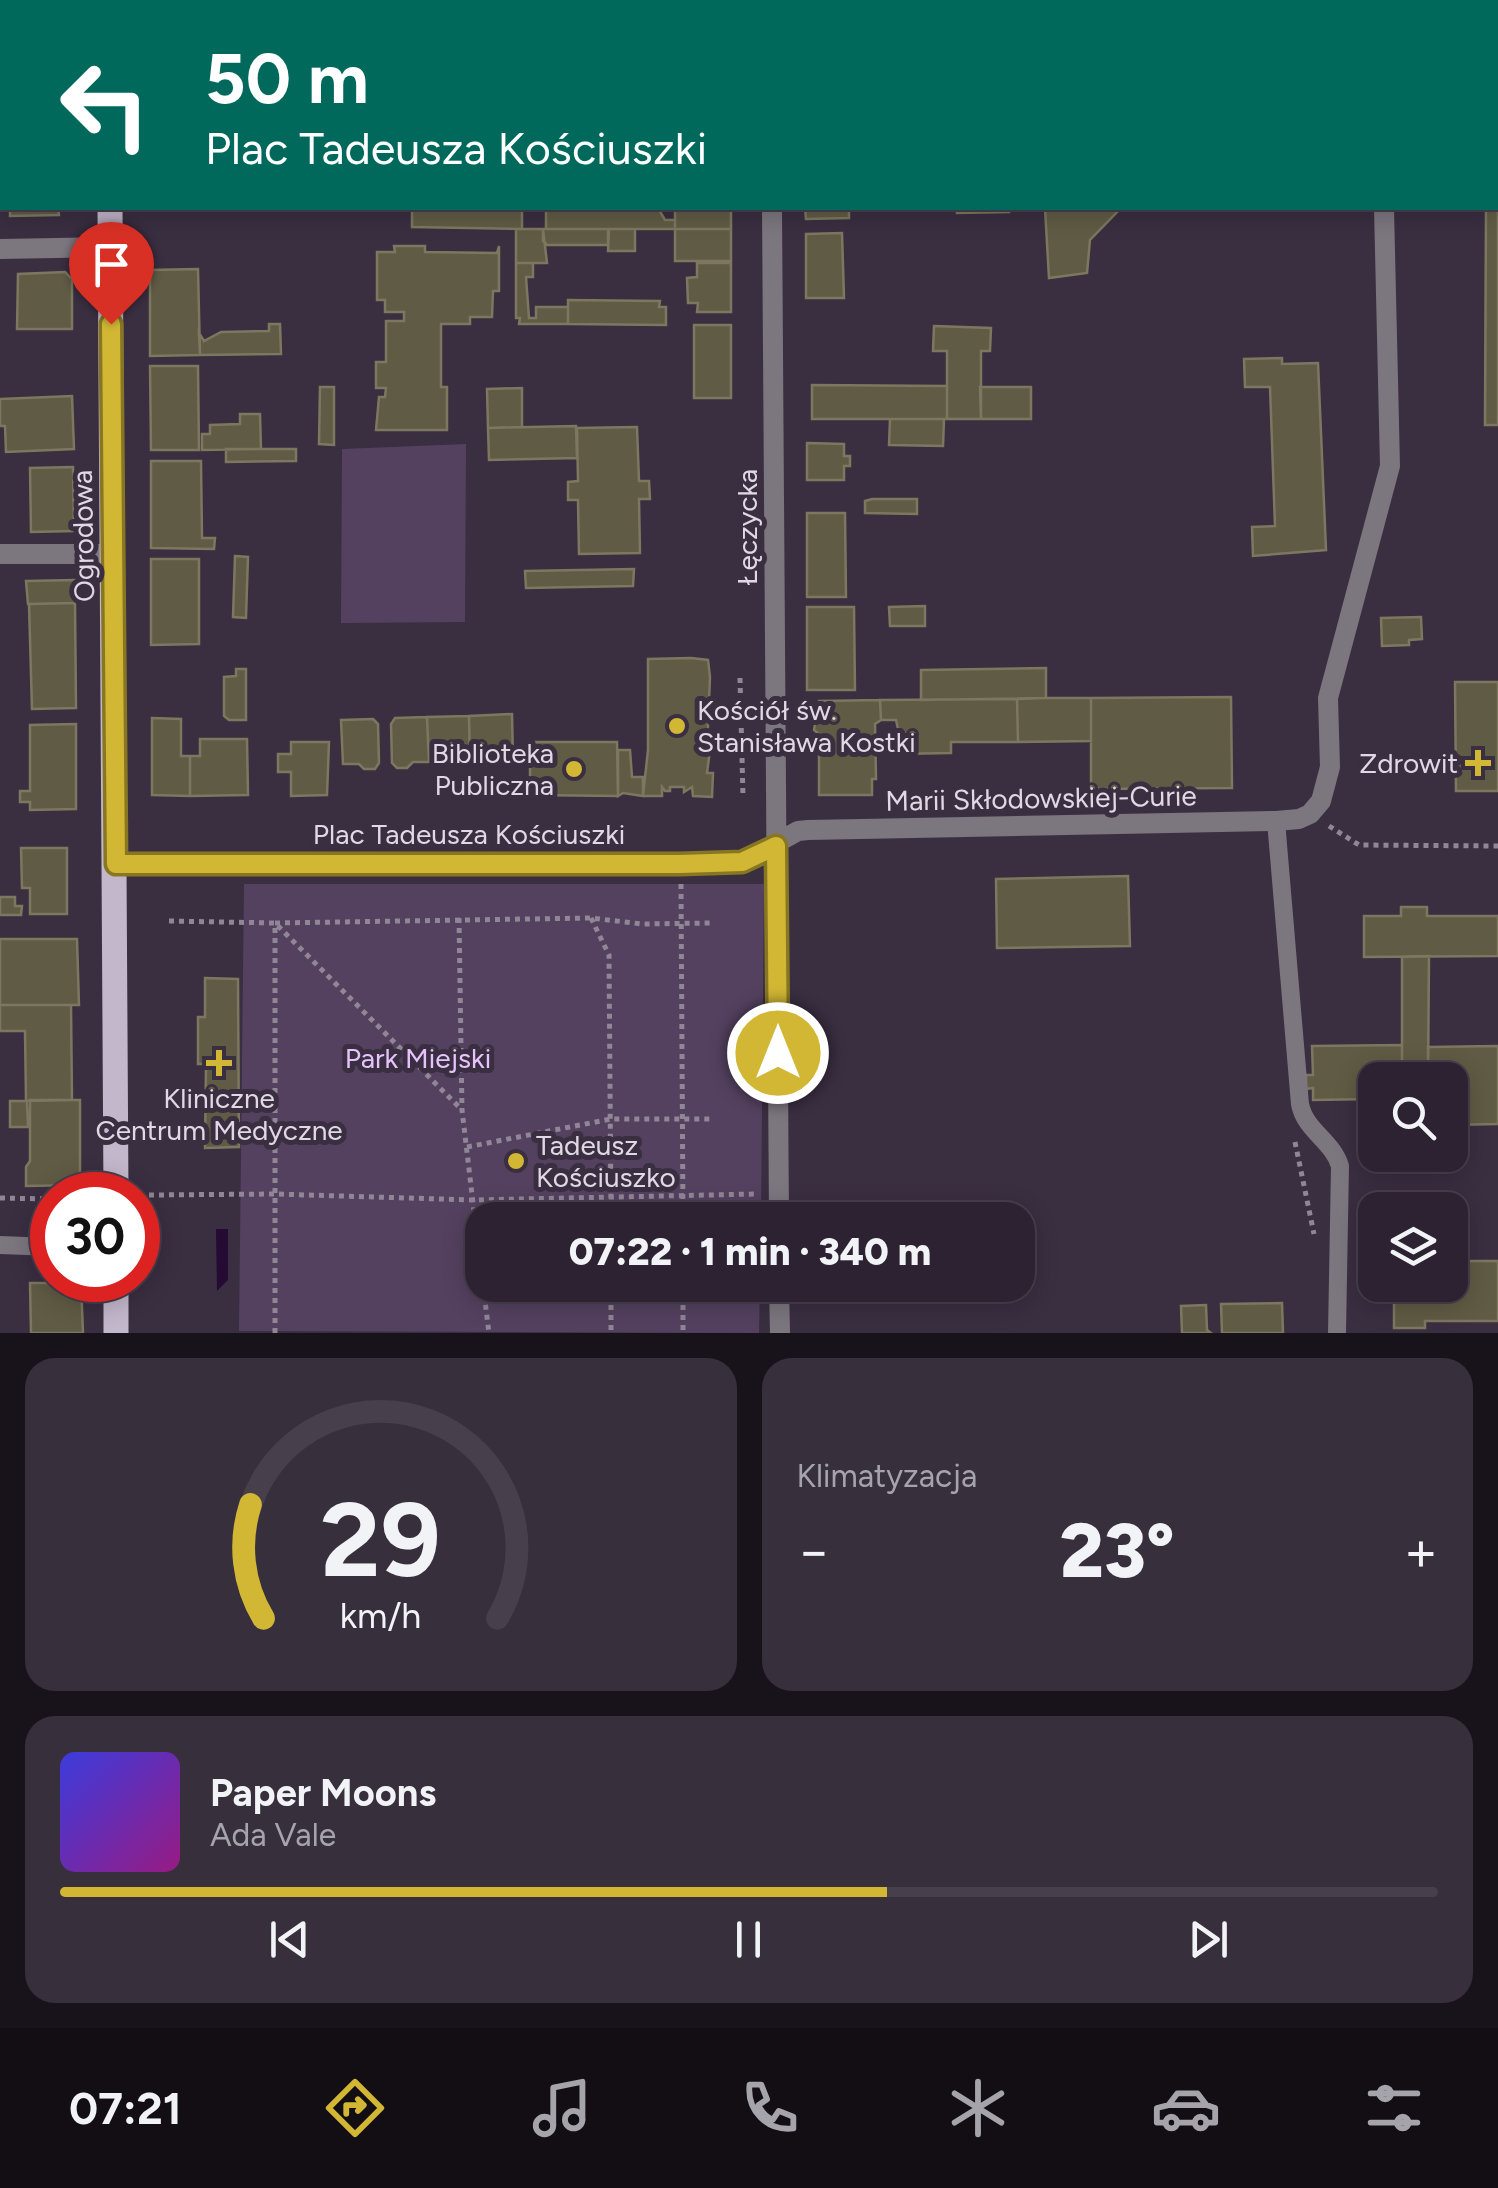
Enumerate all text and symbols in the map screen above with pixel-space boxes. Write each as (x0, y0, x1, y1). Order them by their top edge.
text: 50 m (205, 36, 369, 121)
icon: left (40, 40, 170, 170)
text: Plac Tadeusza Kościuszki (205, 121, 707, 175)
pin (69, 222, 154, 325)
icon: arrive (84, 237, 139, 292)
street label: Łęczycka (730, 469, 764, 585)
street label: Ogrodowa (65, 470, 101, 602)
place label: Kościół św. Stanisława Kostki (697, 693, 916, 759)
marker: Kościół św. Stanisława Kostki (666, 715, 688, 737)
place label: Biblioteka Publiczna (432, 736, 554, 802)
place label: Zdrowit (1359, 746, 1458, 780)
marker: Zdrowit (1467, 752, 1489, 774)
marker: Biblioteka Publiczna (563, 758, 585, 780)
street label: Marii Skłodowskiej-Curie (885, 778, 1197, 818)
street label: Plac Tadeusza Kościuszki (313, 817, 625, 851)
position arrow (726, 1001, 830, 1105)
park label: Park Miejski (345, 1041, 491, 1075)
marker: Kliniczne Centrum Medyczne (206, 1050, 232, 1076)
map controls (1358, 1062, 1468, 1302)
button: search (1358, 1062, 1468, 1172)
place label: Kliniczne Centrum Medyczne (95, 1081, 343, 1147)
place label: Tadeusz Kościuszko (536, 1128, 676, 1194)
marker: Tadeusz Kościuszko (505, 1150, 527, 1172)
speed limit sign: 30 (30, 1172, 160, 1302)
button: layers (1358, 1192, 1468, 1302)
text: 07:22 · 1 min · 340 m (569, 1229, 931, 1275)
text: Klimatyzacja (797, 1457, 977, 1495)
text: 29 (320, 1477, 441, 1602)
text: 23° (1060, 1506, 1175, 1596)
text: − (797, 1518, 831, 1584)
text: + (1404, 1518, 1438, 1584)
text: km/h (340, 1594, 422, 1637)
text: Paper Moons (210, 1770, 436, 1816)
text: Ada Vale (210, 1816, 336, 1854)
icon: previous (262, 1912, 317, 1967)
icon: pause (721, 1912, 776, 1967)
icon: next (1181, 1912, 1236, 1967)
icon: directions (320, 2073, 390, 2143)
icon: music (527, 2073, 597, 2143)
icon: phone (735, 2073, 805, 2143)
icon: climate (943, 2073, 1013, 2143)
icon: car (1151, 2073, 1221, 2143)
icon: filters (1359, 2073, 1429, 2143)
text: 07:21 (69, 2081, 182, 2135)

